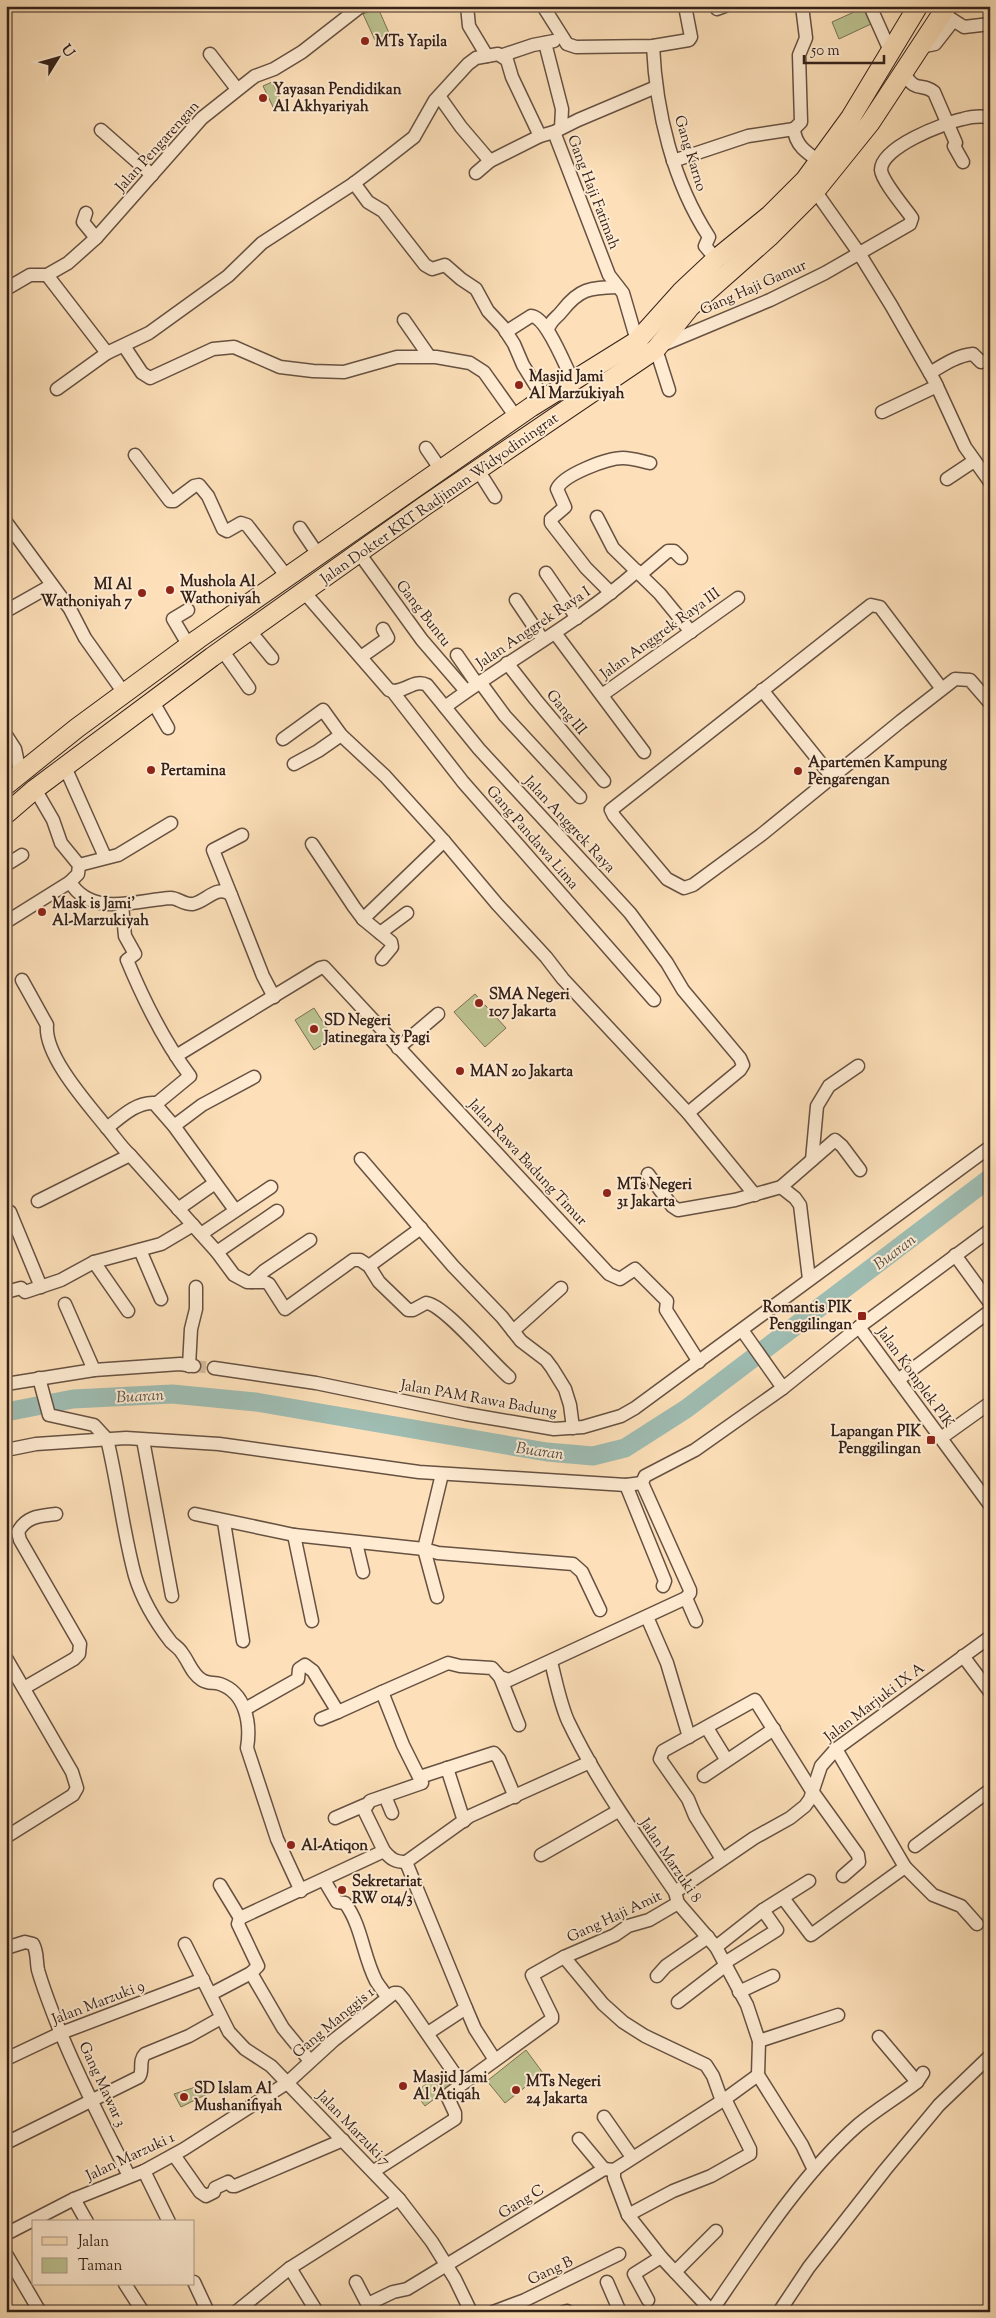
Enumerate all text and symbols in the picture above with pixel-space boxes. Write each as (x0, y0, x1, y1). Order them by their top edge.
north arrow (32, 32, 82, 82)
place label: MTs Yapila (375, 32, 447, 53)
scale bar (804, 32, 884, 64)
marker: MTs Yapila (359, 35, 371, 47)
text: U (55, 41, 79, 62)
text: 50 m (810, 41, 840, 62)
place label: Yayasan Pendidikan Al Akhyariyah (273, 80, 402, 118)
marker: Yayasan Pendidikan Al Akhyariyah (257, 92, 269, 104)
street label: Jalan Pengarengan (111, 97, 205, 198)
street label: Gang Karno (668, 113, 711, 194)
street label: Gang Haji Fatimah (561, 132, 624, 253)
street label: Gang Haji Gamur (697, 255, 810, 321)
place label: Masjid Jami Al Marzukiyah (529, 367, 625, 405)
marker: Masjid Jami Al Marzukiyah (513, 379, 525, 391)
street label: Jalan Dokter KRT Radjiman Widyodiningrat (316, 409, 563, 590)
place label: Mushola Al Wathoniyah (180, 572, 261, 610)
place label: MI Al Wathoniyah 7 (41, 575, 133, 613)
street label: Gang Buntu (390, 576, 456, 652)
street label: Jalan Anggrek Raya I (472, 582, 595, 675)
street label: Jalan Anggrek Raya III (596, 583, 725, 686)
marker: Mushola Al Wathoniyah (164, 584, 176, 596)
marker: MI Al Wathoniyah 7 (136, 587, 148, 599)
street label: Gang III (541, 686, 591, 740)
place label: Apartemen Kampung Pengarengan (808, 753, 948, 791)
place label: Pertamina (161, 761, 226, 782)
marker: Pertamina (145, 764, 157, 776)
marker: Apartemen Kampung Pengarengan (792, 765, 804, 777)
street label: Jalan Anggrek Raya (518, 771, 619, 878)
street label: Gang Pandawa Lima (481, 781, 583, 895)
place label: Mask is Jami' Al-Marzukiyah (52, 894, 149, 932)
marker: Mask is Jami' Al-Marzukiyah (36, 906, 48, 918)
place label: SMA Negeri 107 Jakarta (489, 985, 571, 1023)
marker: SMA Negeri 107 Jakarta (473, 997, 485, 1009)
place label: SD Negeri Jatinegara 15 Pagi (323, 1011, 431, 1049)
marker: SD Negeri Jatinegara 15 Pagi (308, 1023, 320, 1035)
place label: MAN 20 Jakarta (470, 1062, 573, 1083)
marker: MAN 20 Jakarta (454, 1065, 466, 1077)
street label: Jalan Rawa Badung Timur (462, 1094, 592, 1231)
place label: MTs Negeri 31 Jakarta (617, 1175, 693, 1213)
marker: MTs Negeri 31 Jakarta (601, 1187, 613, 1199)
water label: Buaran (870, 1229, 922, 1277)
place label: Romantis PIK Penggilingan (763, 1298, 852, 1336)
marker: Romantis PIK Penggilingan (856, 1310, 868, 1322)
street label: Jalan Komplek PIK (870, 1322, 959, 1433)
street label: Jalan PAM Rawa Badung (398, 1375, 559, 1424)
water label: Buaran (116, 1385, 165, 1410)
place label: Lapangan PIK Penggilingan (831, 1422, 921, 1460)
marker: Lapangan PIK Penggilingan (925, 1434, 937, 1446)
water label: Buaran (514, 1438, 565, 1467)
street label: Jalan Marjuki IX A (820, 1659, 929, 1748)
street label: Jalan Marzuki 8 (633, 1814, 706, 1907)
place label: Al-Atiqon (301, 1836, 368, 1857)
marker: Al-Atiqon (285, 1839, 297, 1851)
place label: Sekretariat RW 014/3 (352, 1872, 423, 1910)
marker: Sekretariat RW 014/3 (336, 1884, 348, 1896)
street label: Gang Haji Amit (564, 1886, 666, 1949)
street label: Jalan Marzuki 9 (48, 1976, 148, 2031)
street label: Gang Manggis 1 (289, 1983, 379, 2064)
street label: Gang Mawar 3 (73, 2039, 131, 2131)
place label: Masjid Jami Al 'Atiqah (413, 2068, 488, 2106)
place label: MTs Negeri 24 Jakarta (526, 2072, 602, 2110)
place label: SD Islam Al Mushanifiyah (194, 2079, 282, 2117)
marker: Masjid Jami Al 'Atiqah (397, 2080, 409, 2092)
marker: MTs Negeri 24 Jakarta (510, 2084, 522, 2096)
street label: Jalan Marzuki 7 (311, 2086, 395, 2172)
marker: SD Islam Al Mushanifiyah (178, 2091, 190, 2103)
street label: Jalan Marzuki 1 (82, 2128, 178, 2187)
street label: Gang C (495, 2180, 549, 2225)
legend (32, 2220, 195, 2286)
text: Jalan (77, 2232, 109, 2253)
street label: Gang B (525, 2251, 577, 2291)
text: Taman (78, 2256, 122, 2277)

